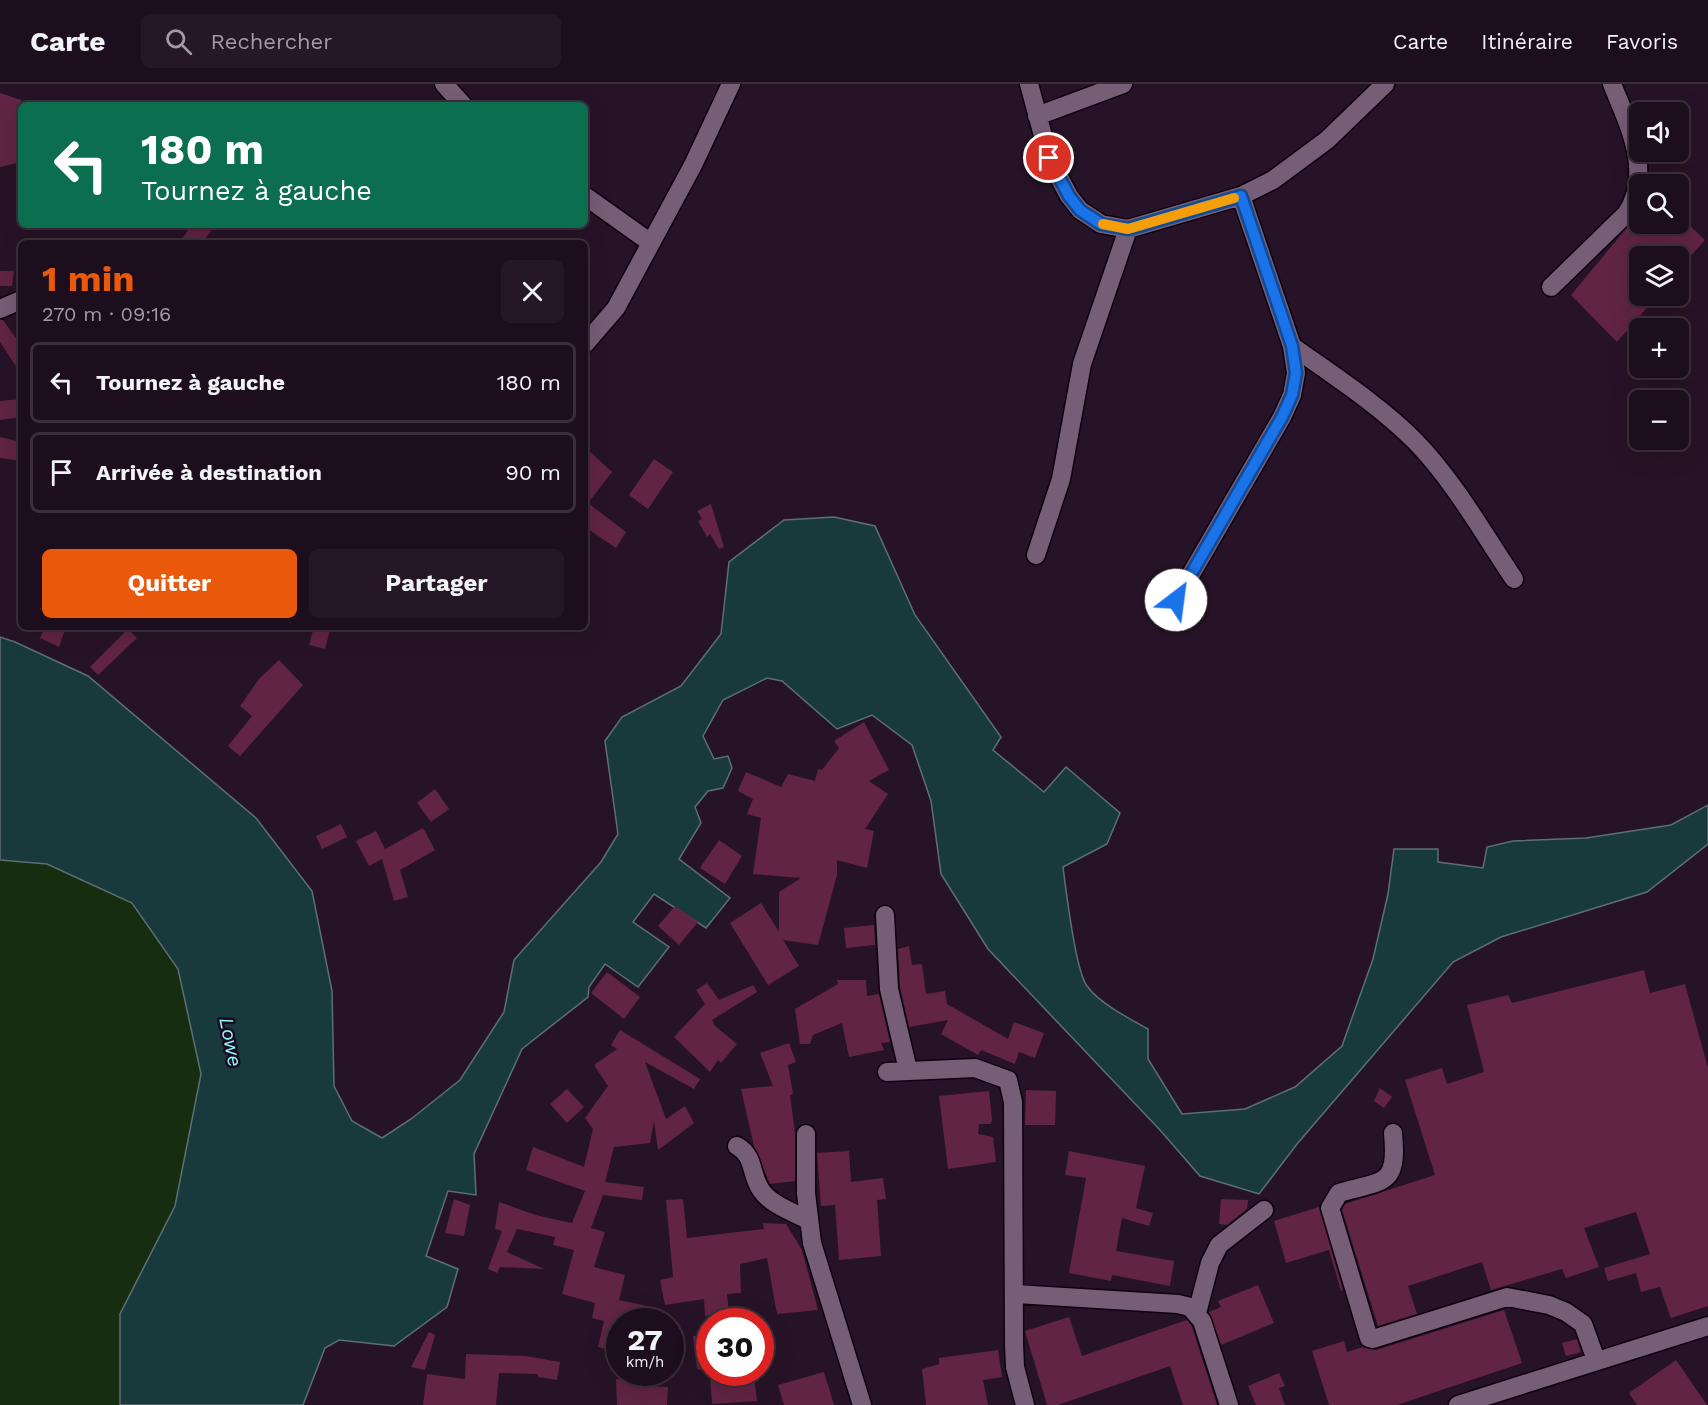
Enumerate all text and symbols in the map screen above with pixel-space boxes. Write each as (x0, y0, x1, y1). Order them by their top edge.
search box (141, 14, 561, 68)
text: Carte (30, 25, 105, 58)
icon: search (162, 25, 195, 58)
text: Rechercher (210, 29, 332, 54)
text: Carte (1393, 29, 1448, 54)
text: Itinéraire (1481, 29, 1573, 54)
text: Favoris (1606, 29, 1678, 54)
map controls (1629, 102, 1689, 450)
button: sound (1629, 102, 1689, 162)
text: 180 m (141, 125, 264, 174)
icon: left (42, 126, 120, 204)
pin (1023, 132, 1074, 183)
icon: arrive (1032, 141, 1065, 174)
button: search (1629, 174, 1689, 234)
text: Tournez à gauche (141, 175, 372, 207)
button: layers (1629, 246, 1689, 306)
text: 1 min (42, 258, 134, 300)
button: close (501, 260, 564, 323)
text: 270 m · 09:16 (42, 302, 171, 326)
button: + (1629, 318, 1689, 378)
icon: left (45, 366, 78, 399)
text: Tournez à gauche (96, 370, 285, 395)
text: 180 m (497, 370, 561, 395)
button: − (1629, 390, 1689, 450)
icon: arrive (45, 456, 78, 489)
text: Arrivée à destination (96, 460, 322, 485)
text: 90 m (505, 460, 561, 485)
button: Quitter (42, 549, 297, 618)
button: Partager (309, 549, 564, 618)
position arrow (1144, 568, 1208, 632)
water label: Lowe (214, 1015, 248, 1069)
speed limit sign: 30 (696, 1308, 774, 1386)
text: 27 (627, 1322, 663, 1357)
text: km/h (626, 1353, 664, 1371)

